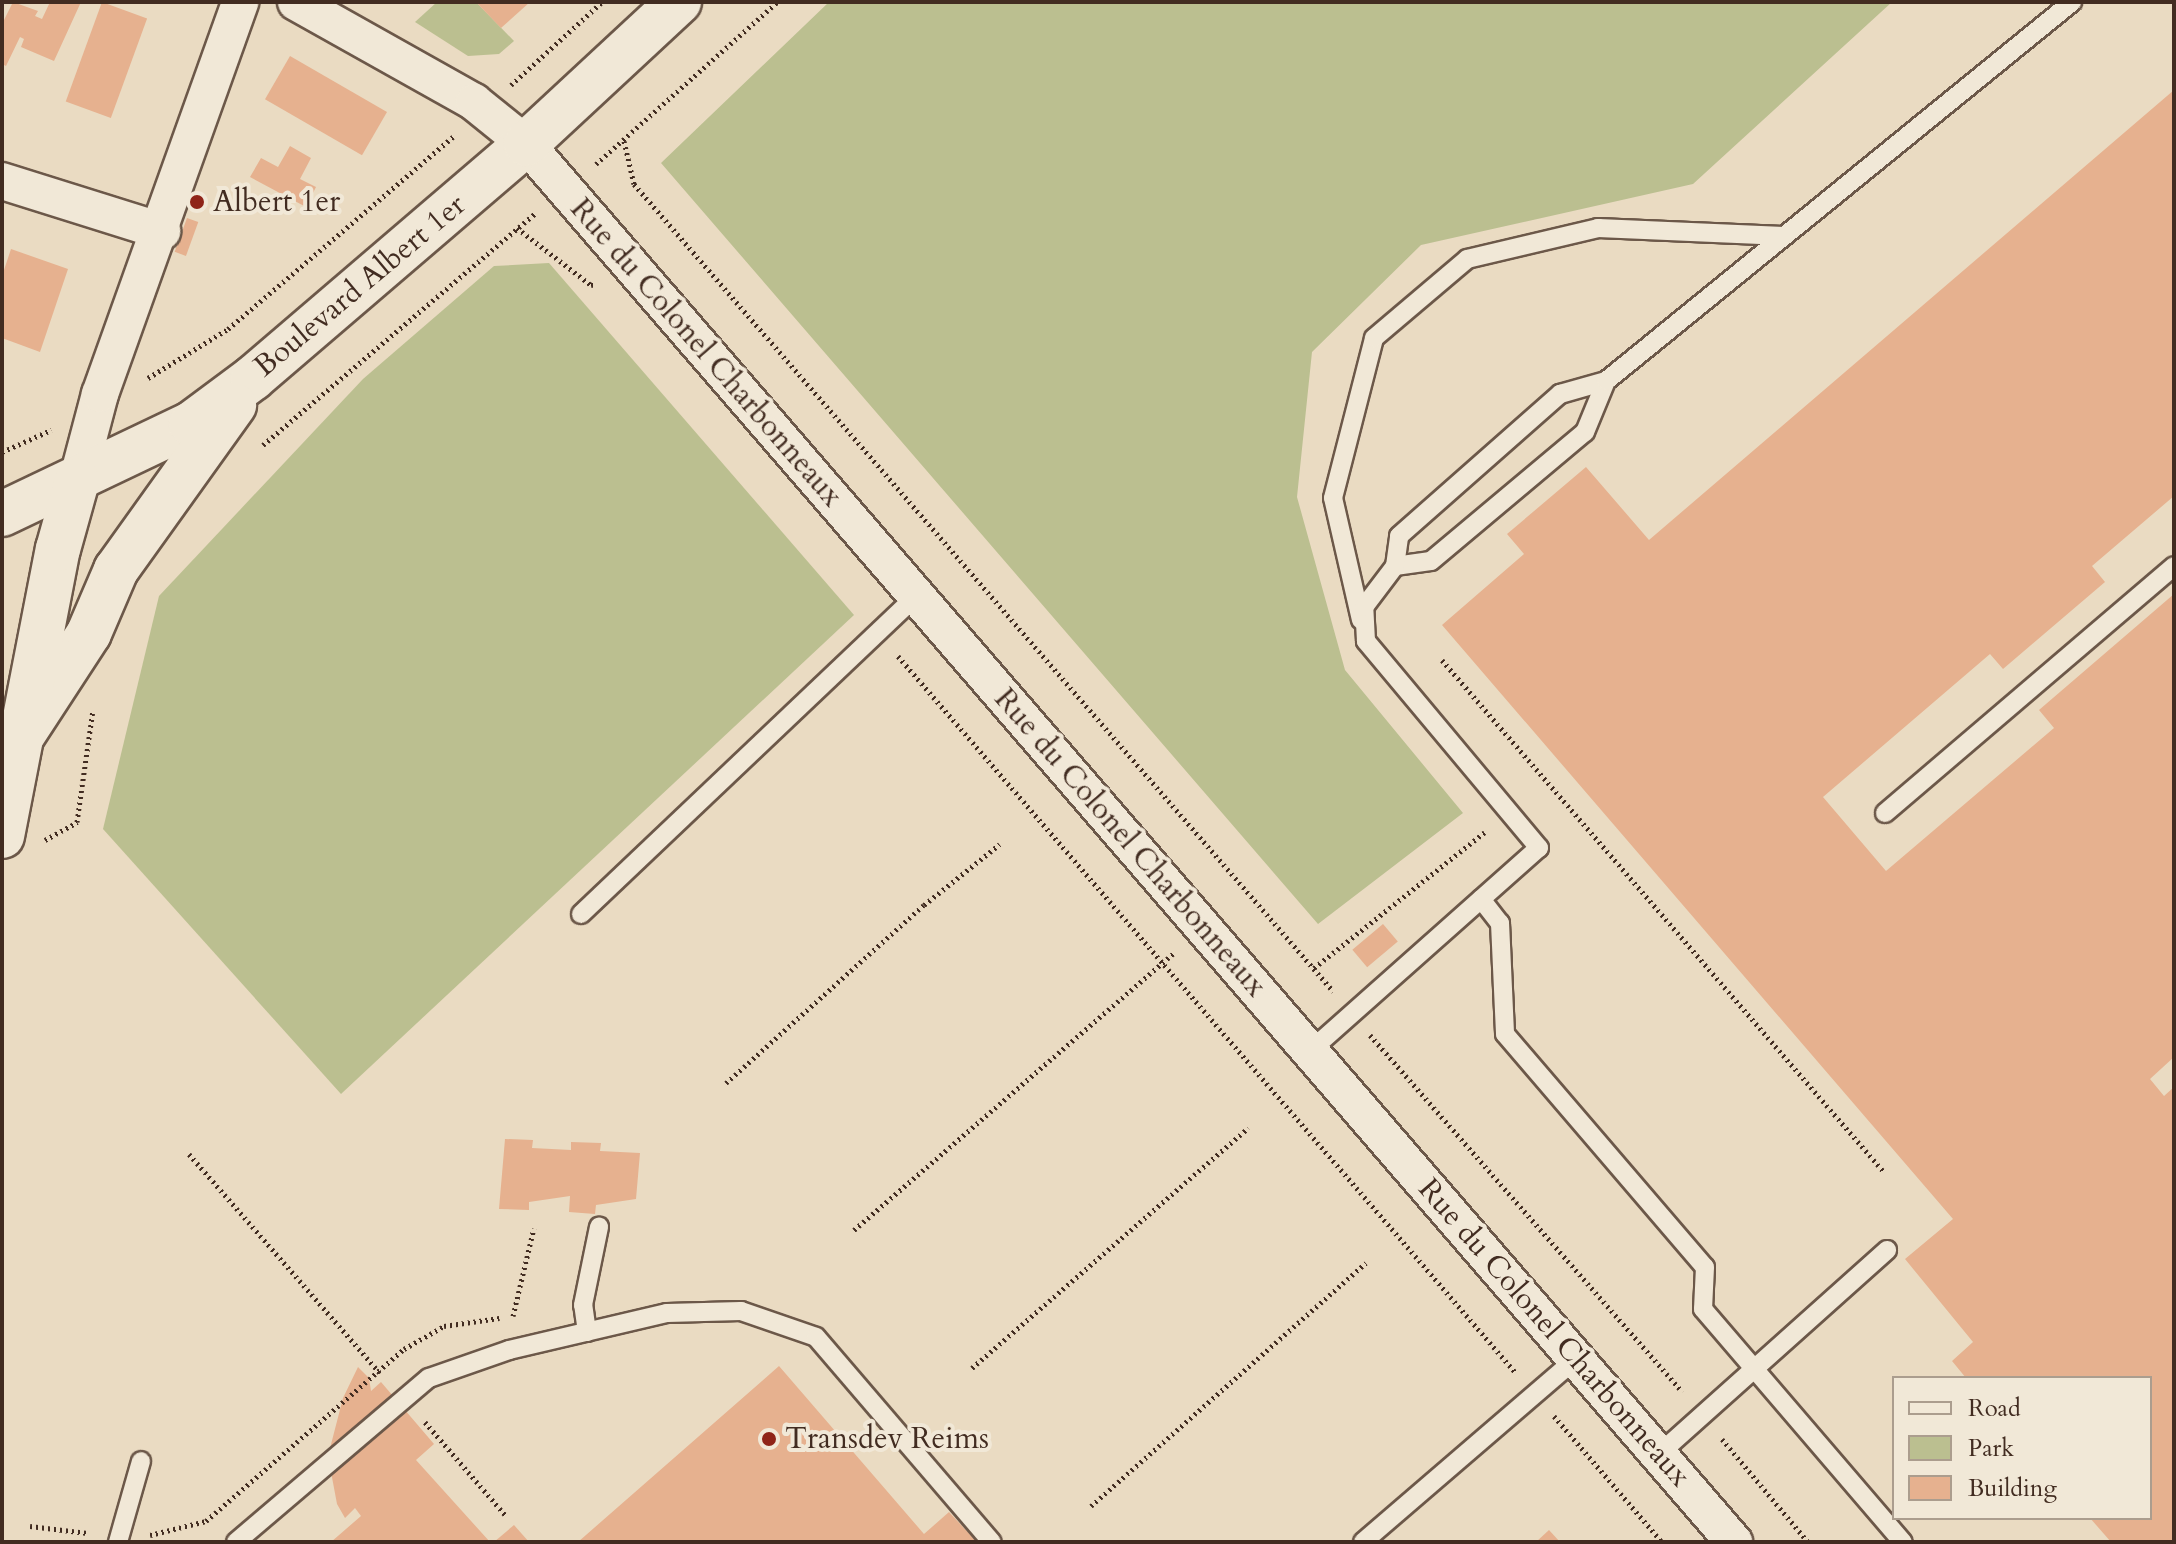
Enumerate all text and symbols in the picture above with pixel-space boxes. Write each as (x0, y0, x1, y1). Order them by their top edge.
place label: Albert 1er (213, 184, 340, 220)
street label: Boulevard Albert 1er (247, 187, 473, 385)
street label: Rue du Colonel Charbonneaux (562, 192, 850, 514)
marker: Albert 1er (188, 193, 206, 211)
street label: Rue du Colonel Charbonneaux (986, 682, 1274, 1004)
street label: Rue du Colonel Charbonneaux (1410, 1172, 1698, 1494)
legend (1892, 1376, 2152, 1520)
text: Road (1968, 1392, 2021, 1425)
place label: Transdev Reims (785, 1421, 989, 1457)
marker: Transdev Reims (760, 1430, 778, 1448)
text: Park (1968, 1432, 2014, 1465)
text: Building (1968, 1472, 2057, 1505)

